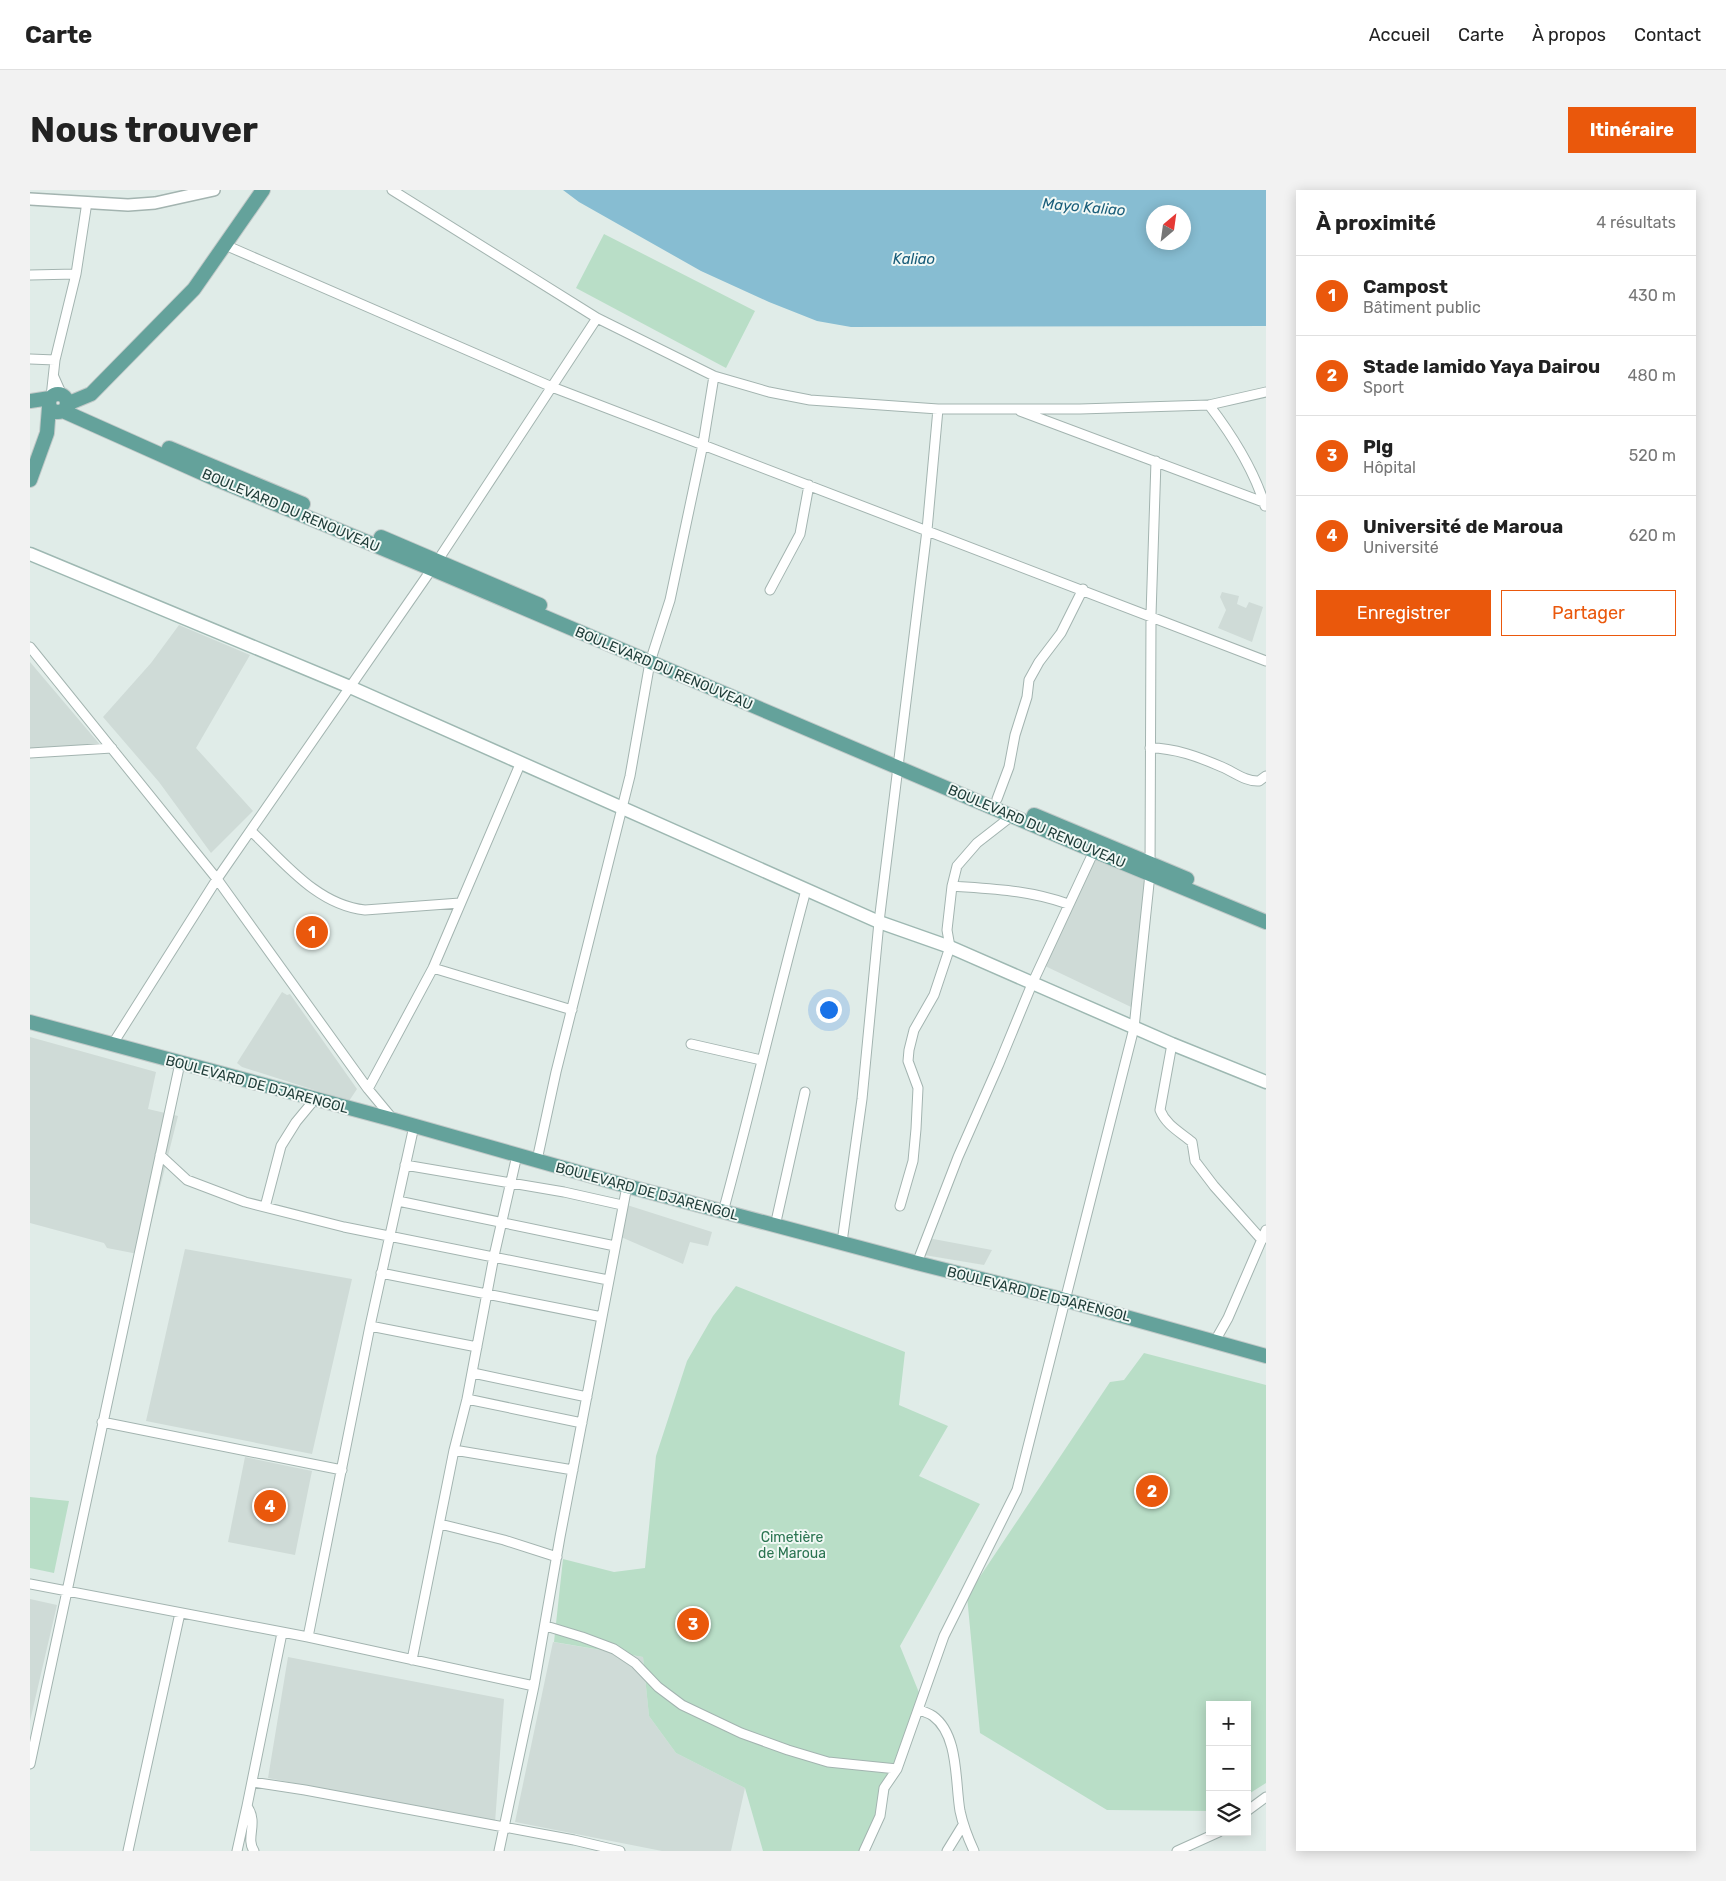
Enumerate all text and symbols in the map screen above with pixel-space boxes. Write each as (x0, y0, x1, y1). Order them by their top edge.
text: Carte (25, 21, 92, 49)
text: Accueil (1369, 24, 1430, 46)
text: Carte (1458, 24, 1504, 46)
text: À propos (1532, 24, 1606, 46)
text: Contact (1634, 24, 1701, 46)
button: Itinéraire (1568, 107, 1696, 153)
text: Nous trouver (30, 109, 258, 151)
water label: Mayo Kaliao (1042, 194, 1127, 220)
north arrow (1146, 205, 1191, 250)
text: À proximité (1316, 210, 1436, 235)
text: 4 résultats (1596, 213, 1676, 232)
water label: Kaliao (893, 250, 936, 268)
text: Campost (1363, 275, 1448, 298)
text: 1 (1328, 286, 1336, 305)
text: 430 m (1628, 286, 1676, 305)
text: Bâtiment public (1363, 298, 1481, 317)
text: Stade lamido Yaya Dairou (1363, 355, 1600, 378)
text: 2 (1327, 366, 1337, 385)
text: 480 m (1628, 366, 1676, 385)
text: Sport (1363, 378, 1404, 397)
text: Plg (1363, 435, 1393, 458)
text: 3 (1327, 446, 1337, 465)
text: 520 m (1629, 446, 1676, 465)
text: Hôpital (1363, 458, 1416, 477)
street label: BOULEVARD DU RENOUVEAU (199, 465, 382, 556)
text: Université de Maroua (1363, 515, 1563, 538)
text: 4 (1327, 526, 1337, 545)
text: 620 m (1629, 526, 1676, 545)
text: Université (1363, 538, 1439, 557)
button: Enregistrer (1316, 590, 1491, 636)
button: Partager (1501, 590, 1676, 636)
street label: BOULEVARD DU RENOUVEAU (572, 623, 755, 714)
street label: BOULEVARD DU RENOUVEAU (945, 781, 1128, 872)
pin: 1 (296, 913, 328, 951)
your location (816, 997, 842, 1023)
street label: BOULEVARD DE DJARENGOL (164, 1052, 350, 1117)
street label: BOULEVARD DE DJARENGOL (554, 1159, 740, 1224)
street label: BOULEVARD DE DJARENGOL (945, 1263, 1133, 1326)
pin: 2 (1136, 1472, 1168, 1510)
pin: 4 (254, 1487, 286, 1525)
park label: Cimetière de Maroua (758, 1529, 826, 1562)
pin: 3 (677, 1605, 709, 1643)
map controls (1206, 1701, 1251, 1836)
button: + (1206, 1701, 1251, 1746)
button: − (1206, 1746, 1251, 1791)
button: layers (1206, 1791, 1251, 1836)

